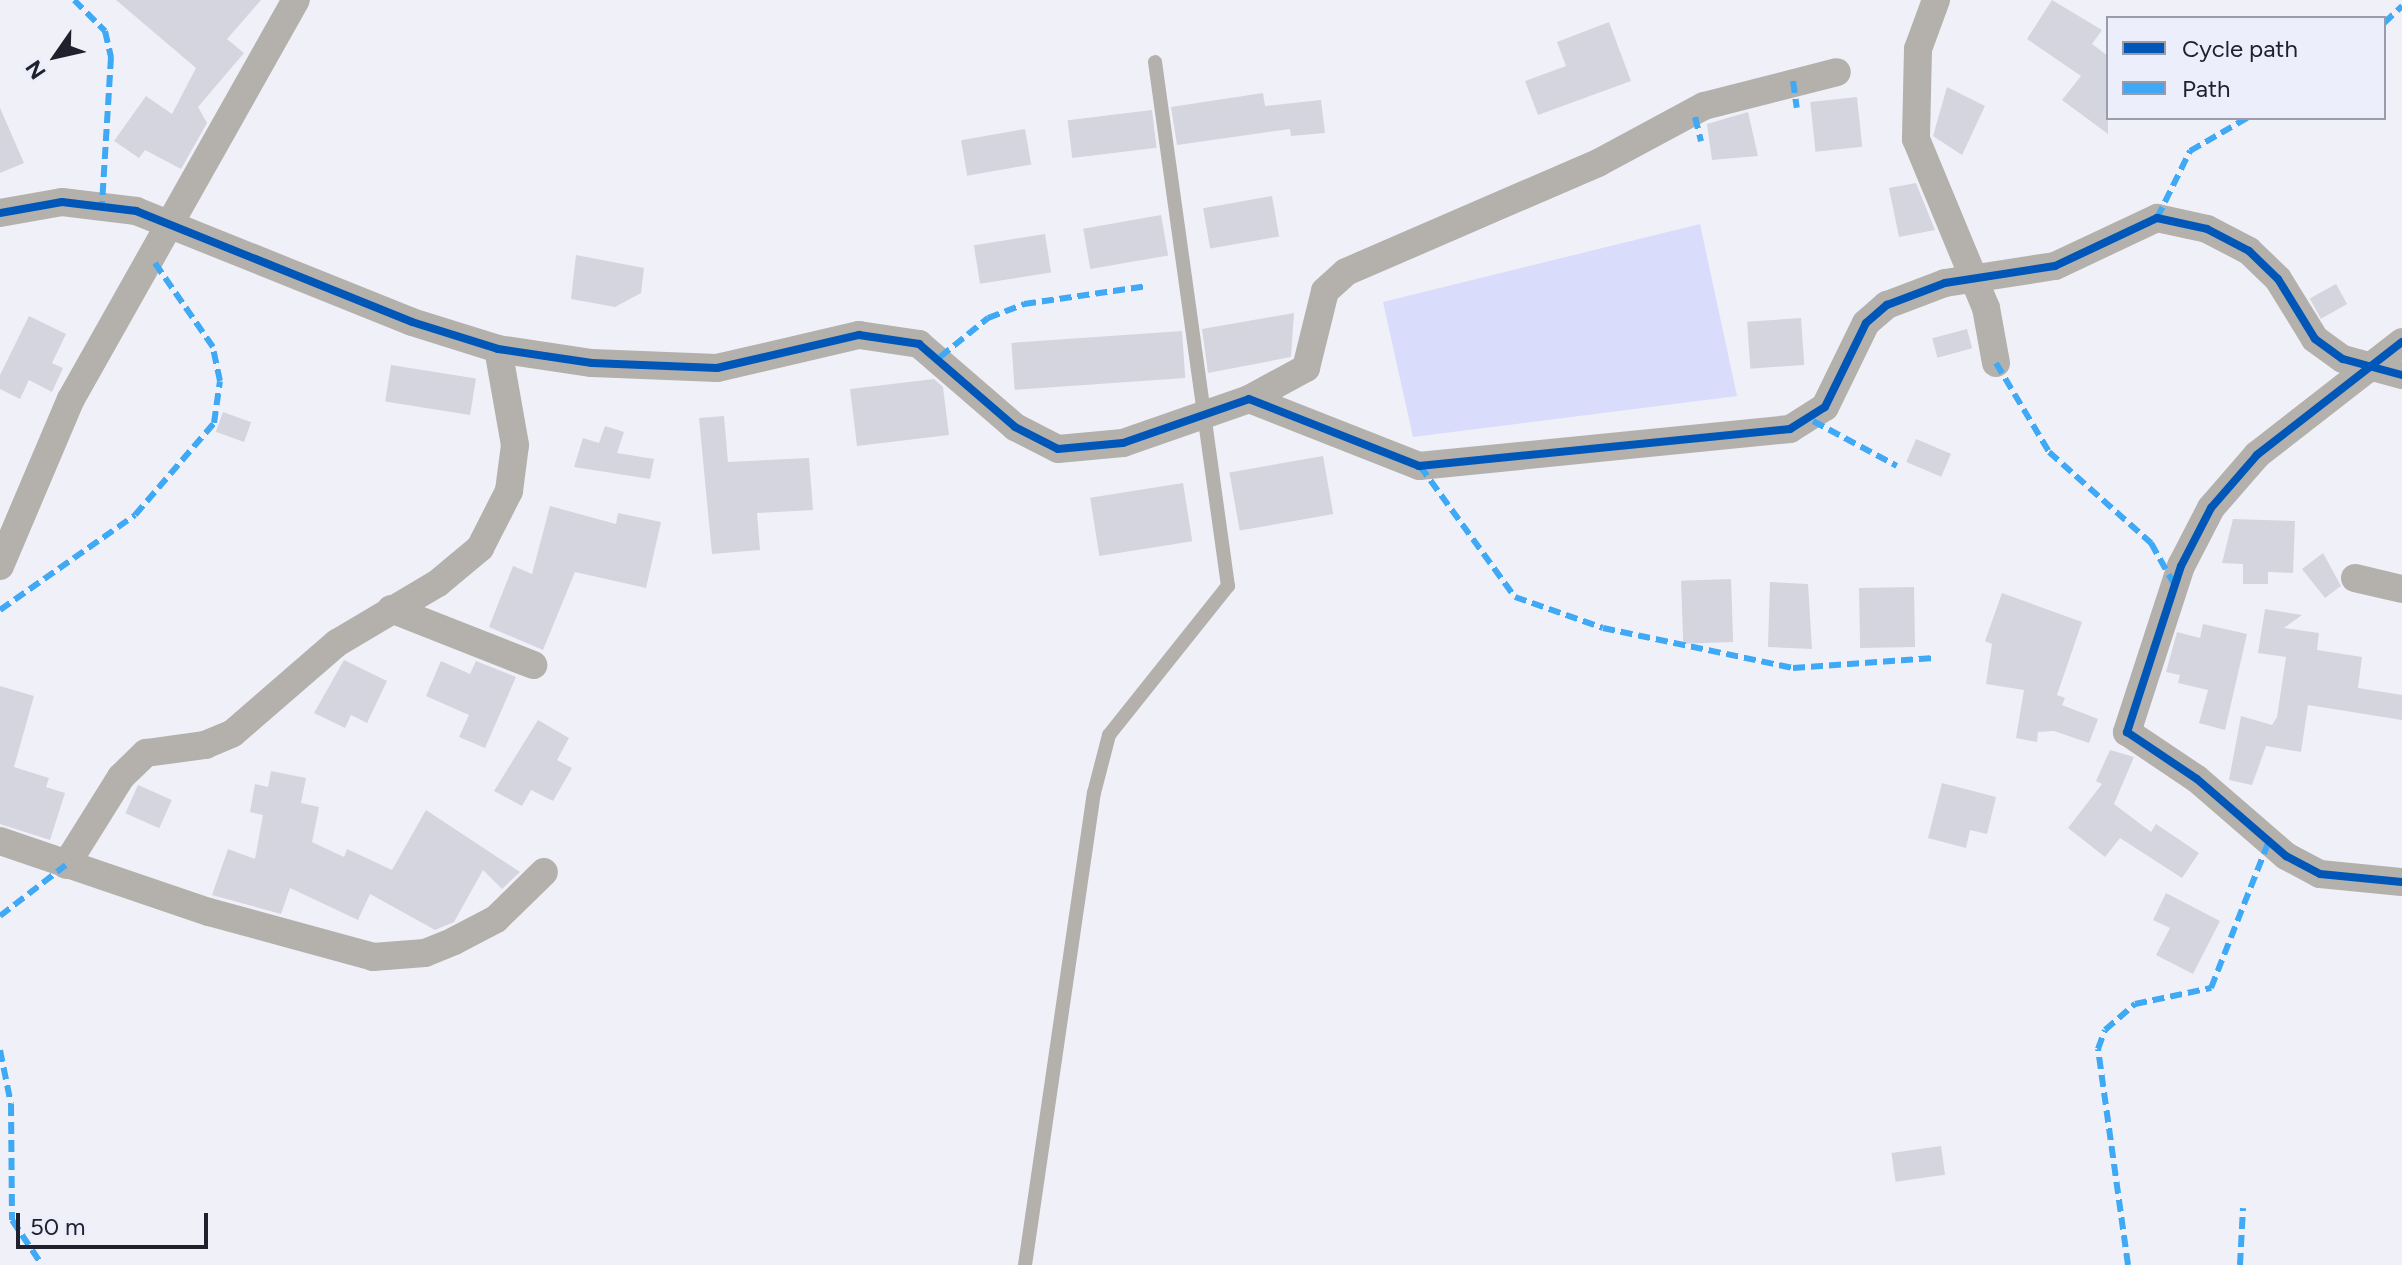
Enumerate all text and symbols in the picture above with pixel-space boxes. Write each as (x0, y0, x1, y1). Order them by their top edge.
north arrow (16, 16, 96, 96)
legend (2106, 16, 2386, 120)
text: Cycle path (2182, 34, 2298, 63)
text: N (20, 55, 52, 84)
text: Path (2182, 74, 2230, 103)
scale bar (20, 1197, 212, 1247)
text: 50 m (30, 1212, 86, 1241)

